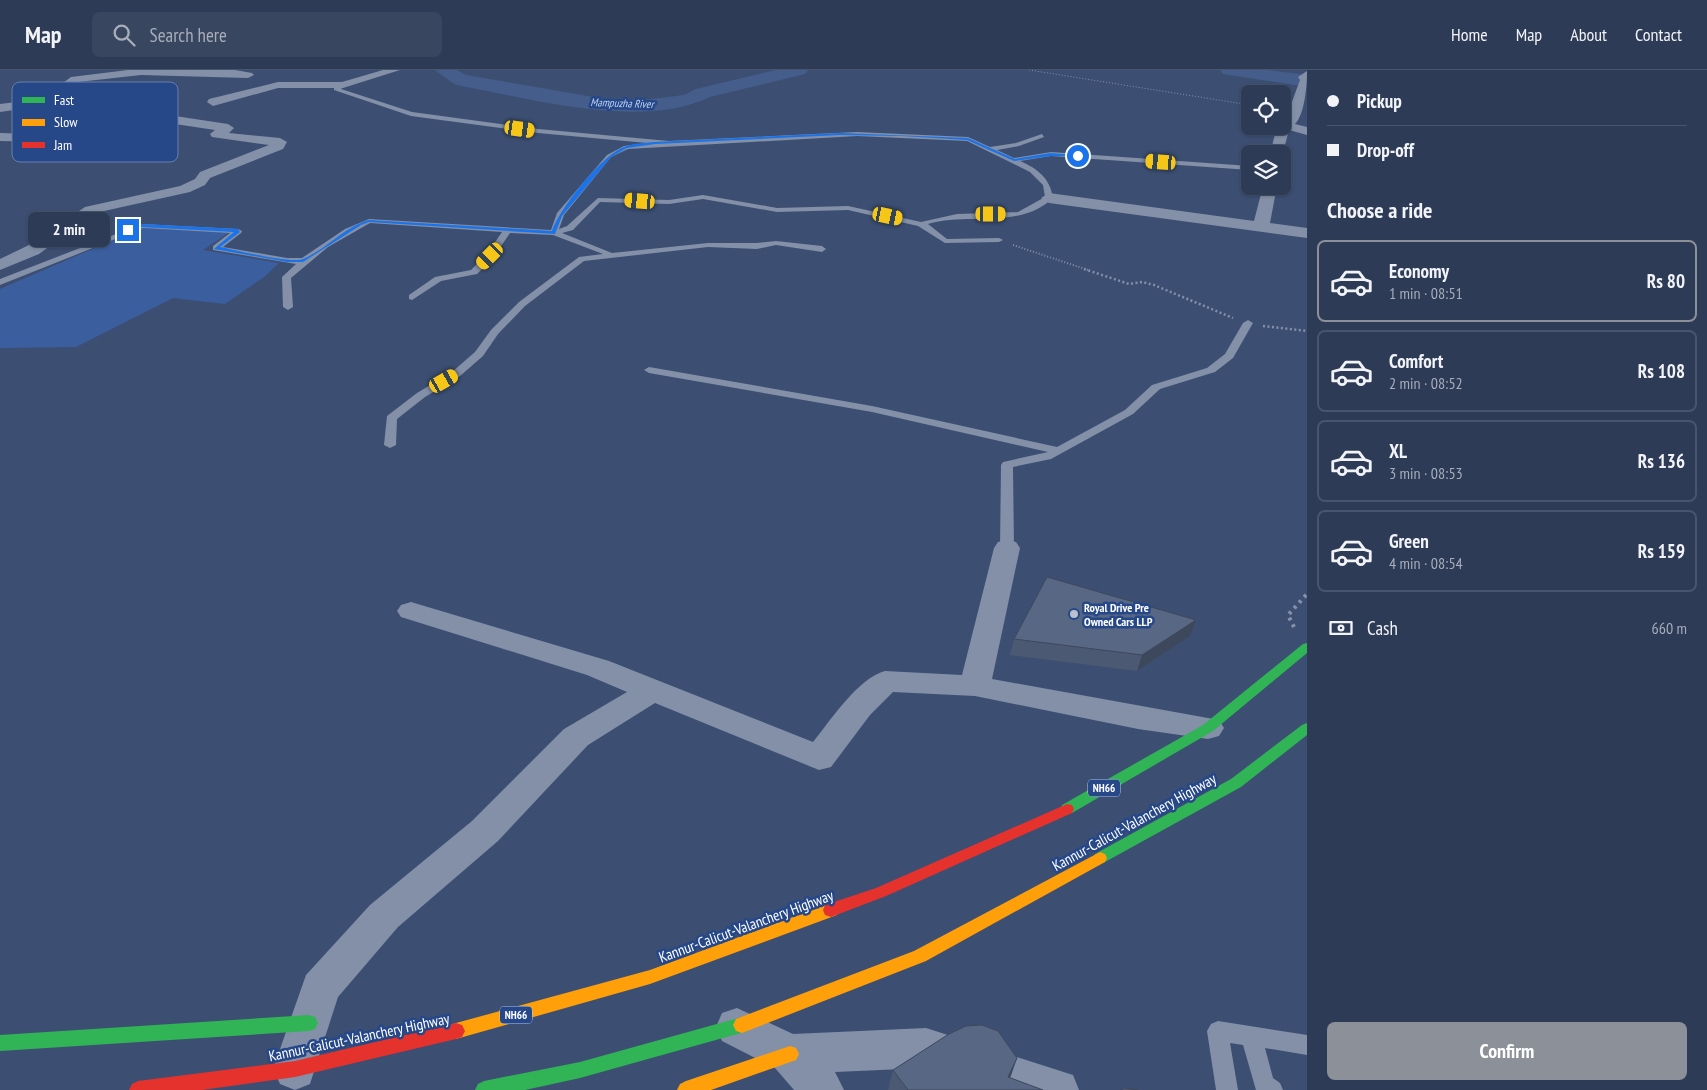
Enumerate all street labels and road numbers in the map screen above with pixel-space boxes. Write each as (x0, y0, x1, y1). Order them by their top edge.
street label: Kannur-Calicut-Valanchery Highway (1049, 769, 1220, 875)
road number: NH66 (1088, 780, 1120, 796)
street label: Kannur-Calicut-Valanchery Highway (656, 885, 836, 966)
road number: NH66 (500, 1006, 532, 1024)
street label: Kannur-Calicut-Valanchery Highway (267, 1008, 452, 1065)

